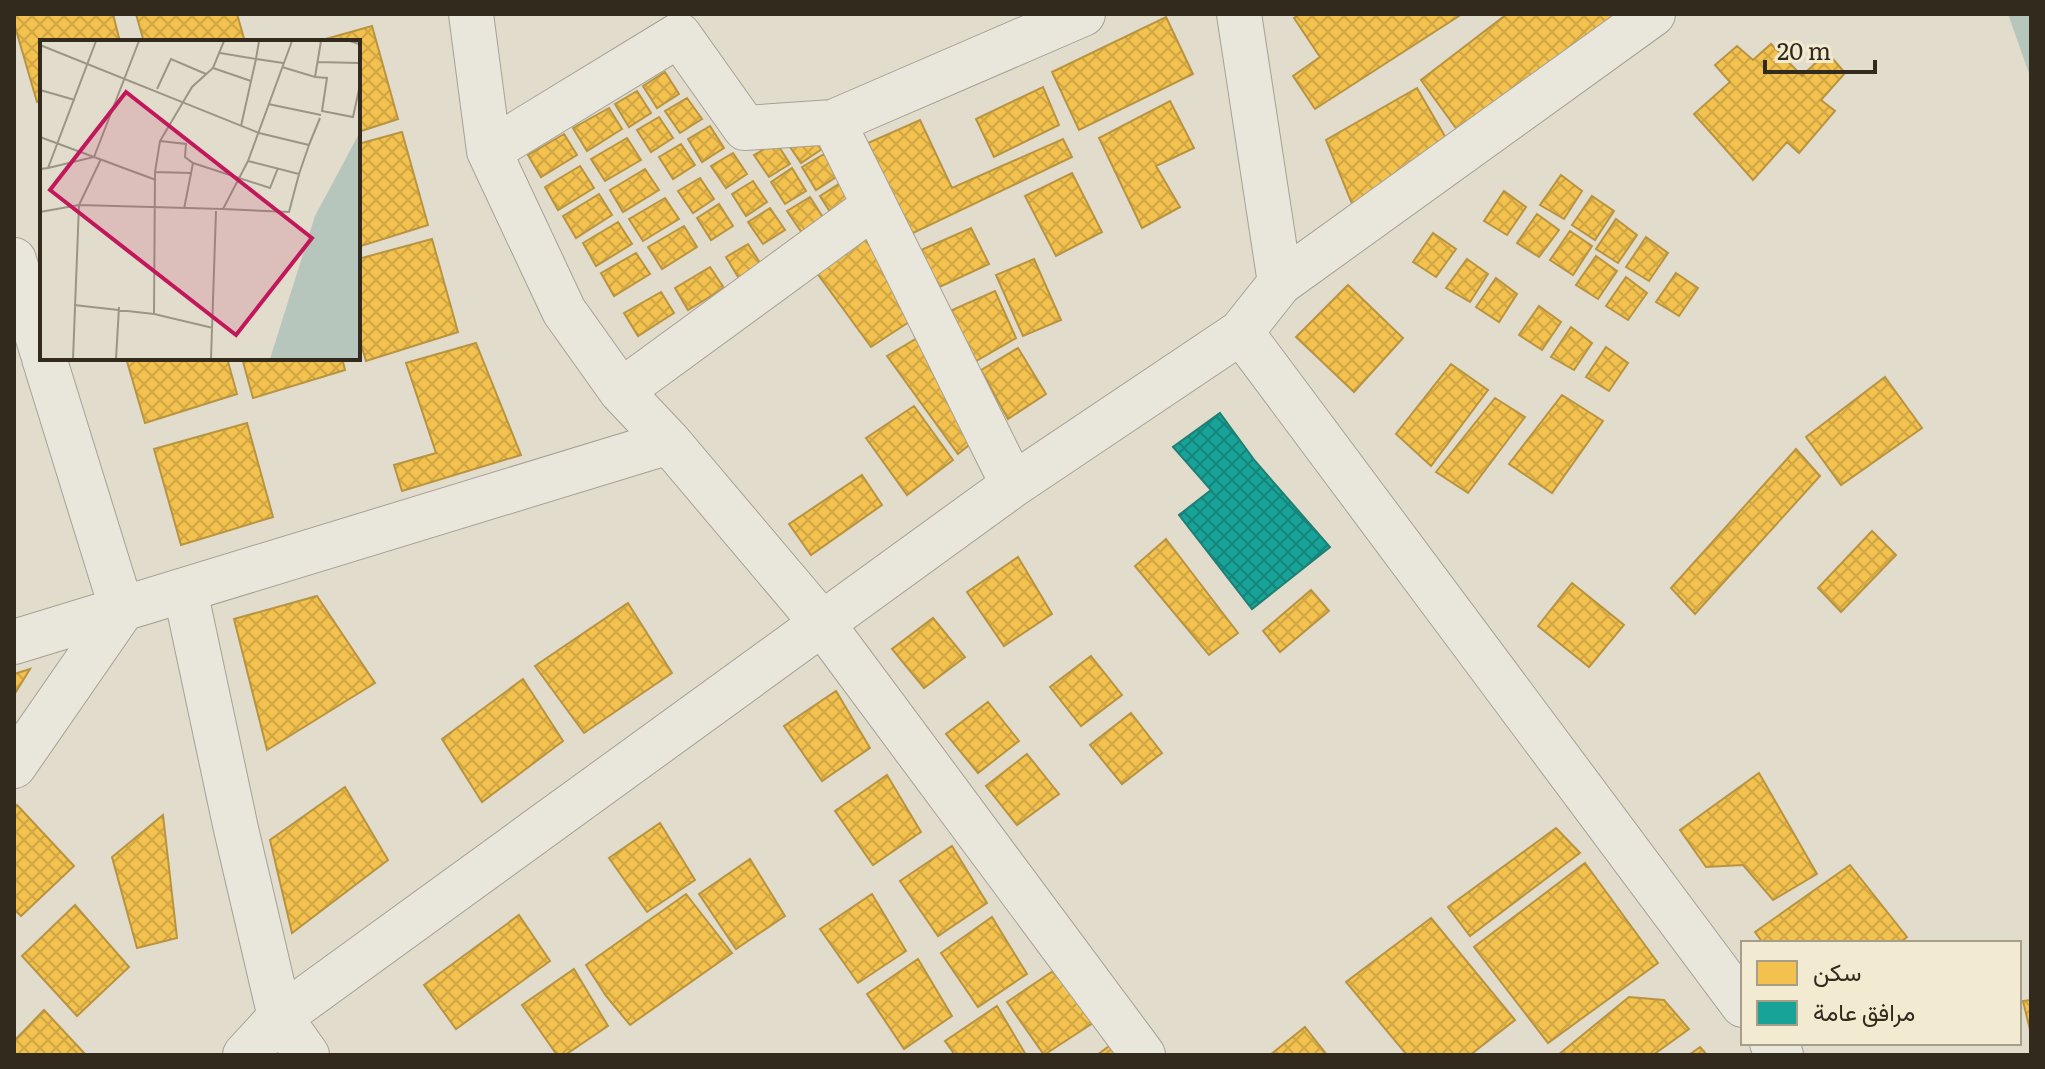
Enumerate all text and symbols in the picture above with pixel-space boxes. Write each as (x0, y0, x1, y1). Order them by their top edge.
scale bar (1765, 24, 1875, 74)
text: 20 m (1777, 32, 1831, 67)
inset map (40, 40, 360, 360)
legend (1741, 941, 2021, 1045)
text: سكن (1813, 953, 1862, 988)
text: مرافق عامة (1813, 993, 1915, 1028)

